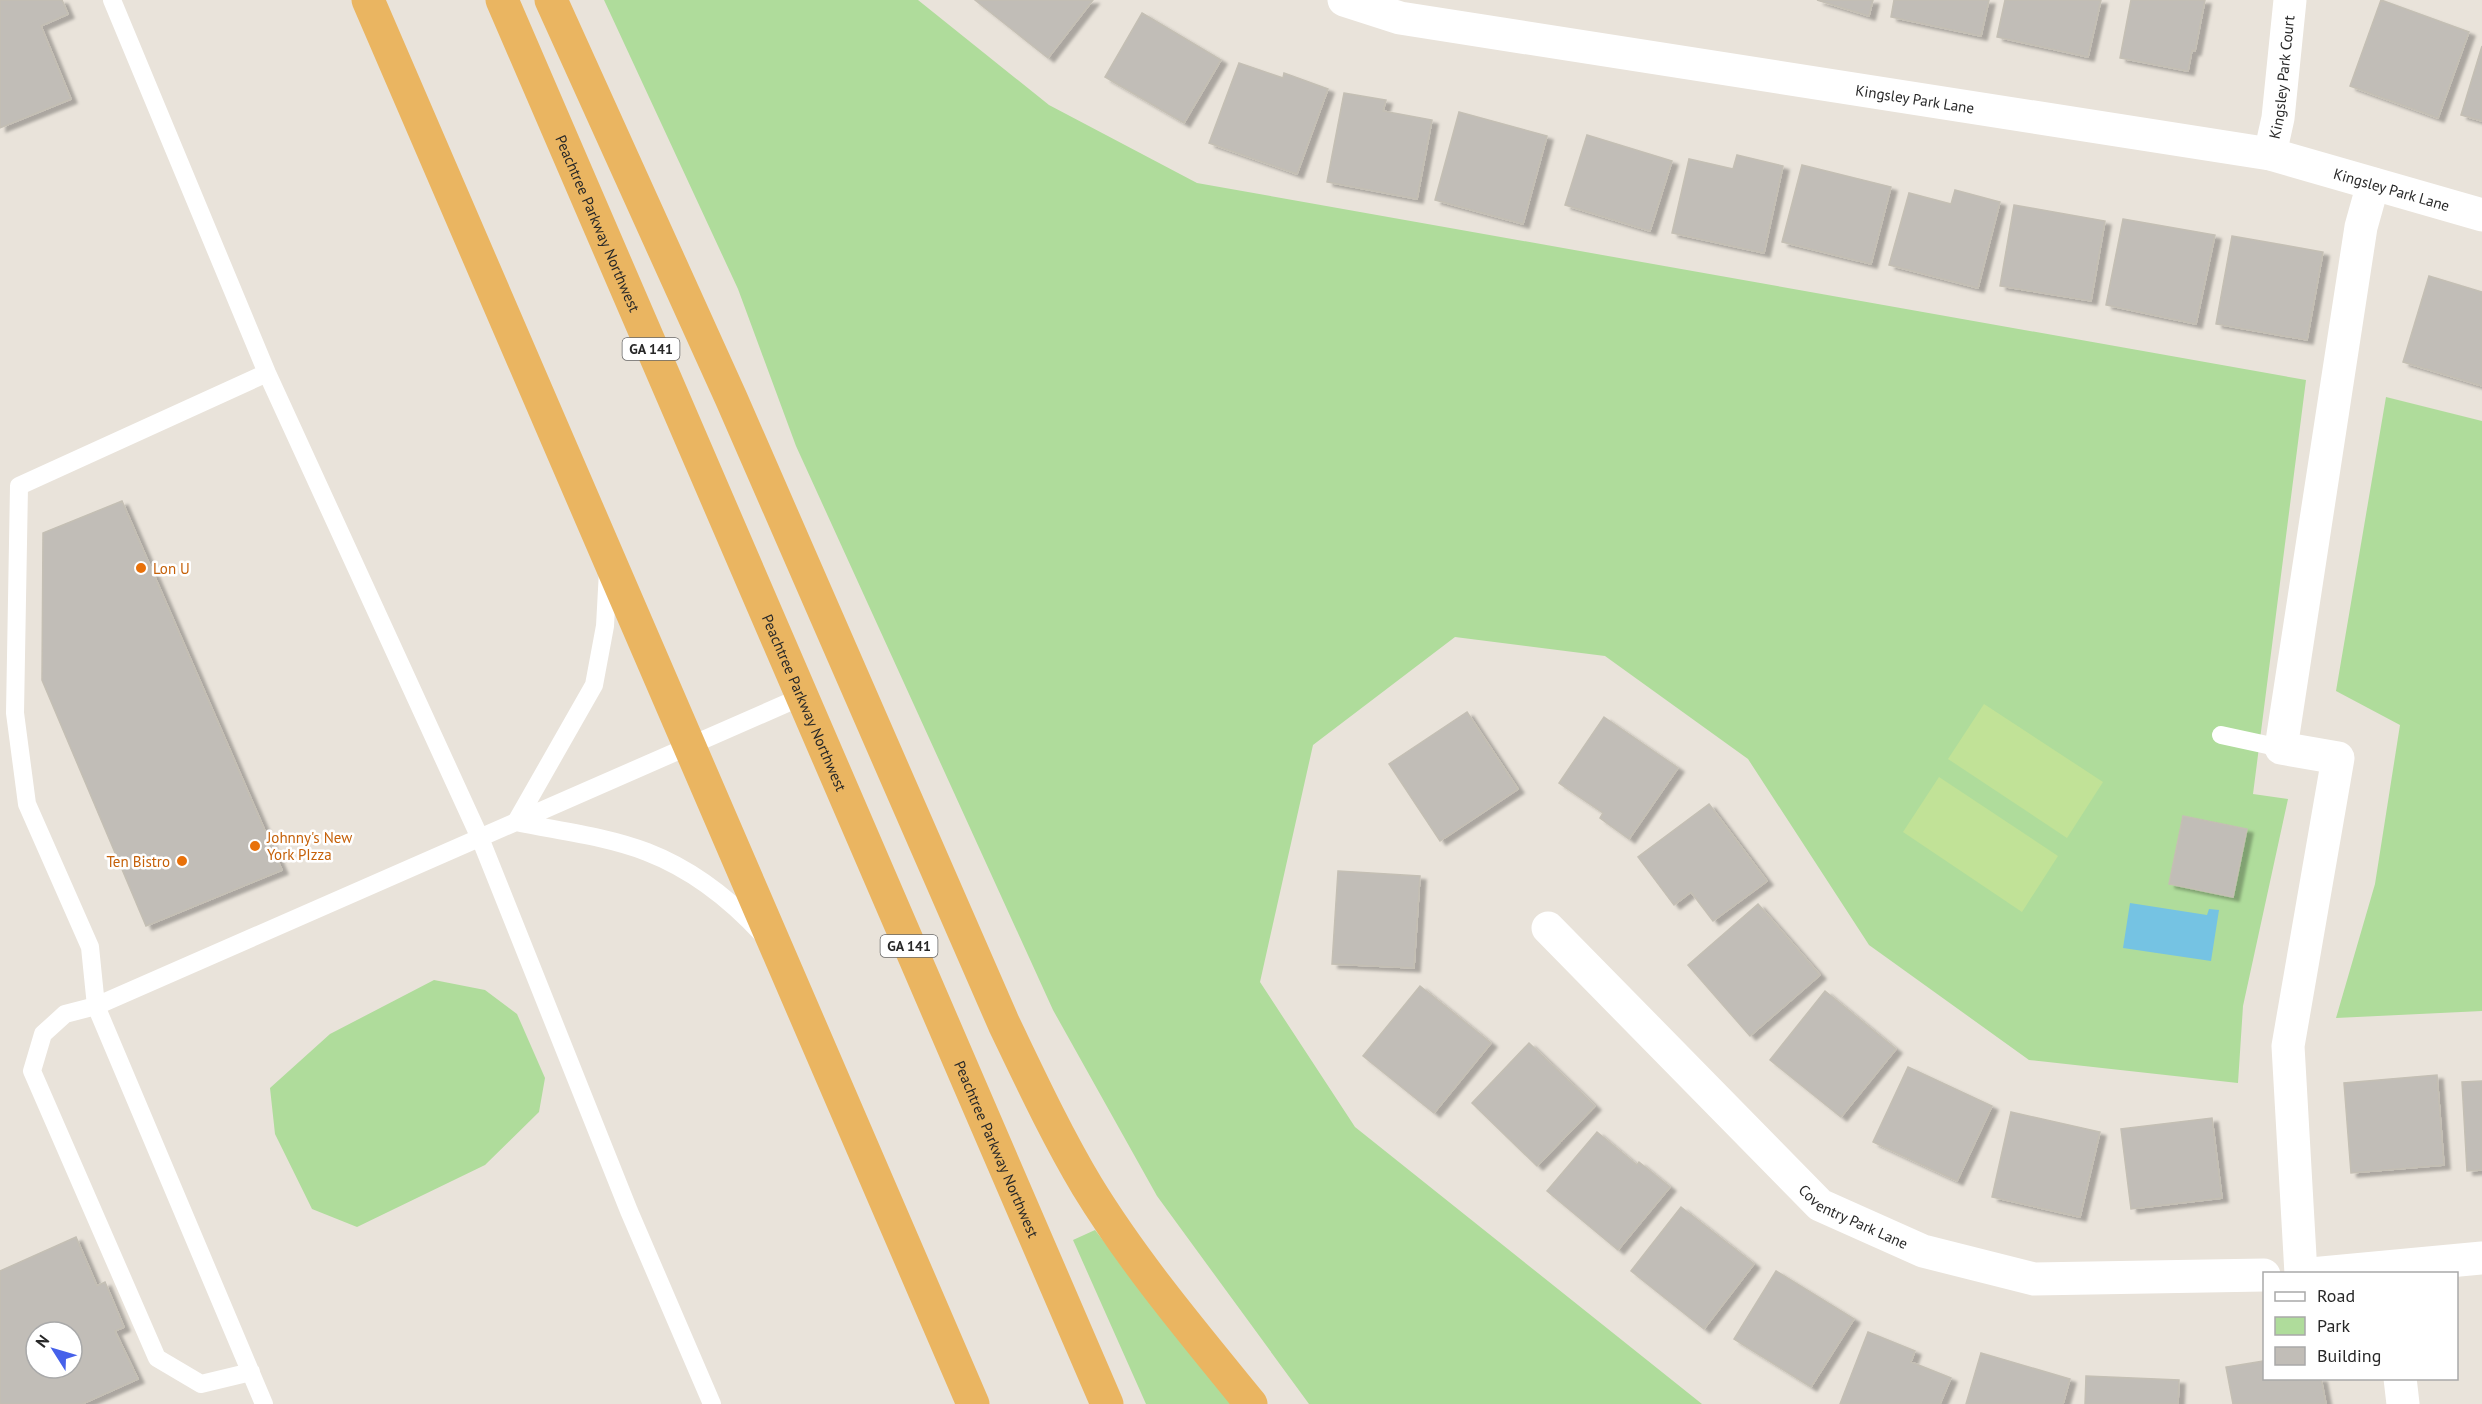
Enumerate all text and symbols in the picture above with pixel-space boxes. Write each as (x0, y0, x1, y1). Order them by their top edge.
street label: Kingsley Park Court (2264, 14, 2298, 140)
street label: Kingsley Park Lane (1854, 80, 1976, 117)
street label: Peachtree Parkway Northwest (552, 132, 645, 315)
street label: Kingsley Park Lane (2331, 163, 2452, 215)
road number: GA 141 (622, 338, 680, 360)
place label: Lon U (153, 559, 190, 578)
marker: Lon U (134, 561, 148, 575)
street label: Peachtree Parkway Northwest (758, 611, 851, 794)
place label: Johnny's New York PIzza (266, 828, 352, 864)
marker: Johnny's New York PIzza (248, 839, 262, 853)
place label: Ten Bistro (106, 852, 170, 871)
marker: Ten Bistro (175, 854, 189, 868)
road number: GA 141 (880, 935, 938, 957)
street label: Peachtree Parkway Northwest (951, 1058, 1044, 1240)
street label: Coventry Park Lane (1795, 1180, 1911, 1253)
legend (2263, 1272, 2458, 1380)
text: Road (2317, 1284, 2355, 1307)
text: Park (2317, 1314, 2350, 1337)
north arrow (24, 1320, 84, 1380)
text: N (31, 1331, 53, 1351)
text: Building (2317, 1344, 2381, 1367)

